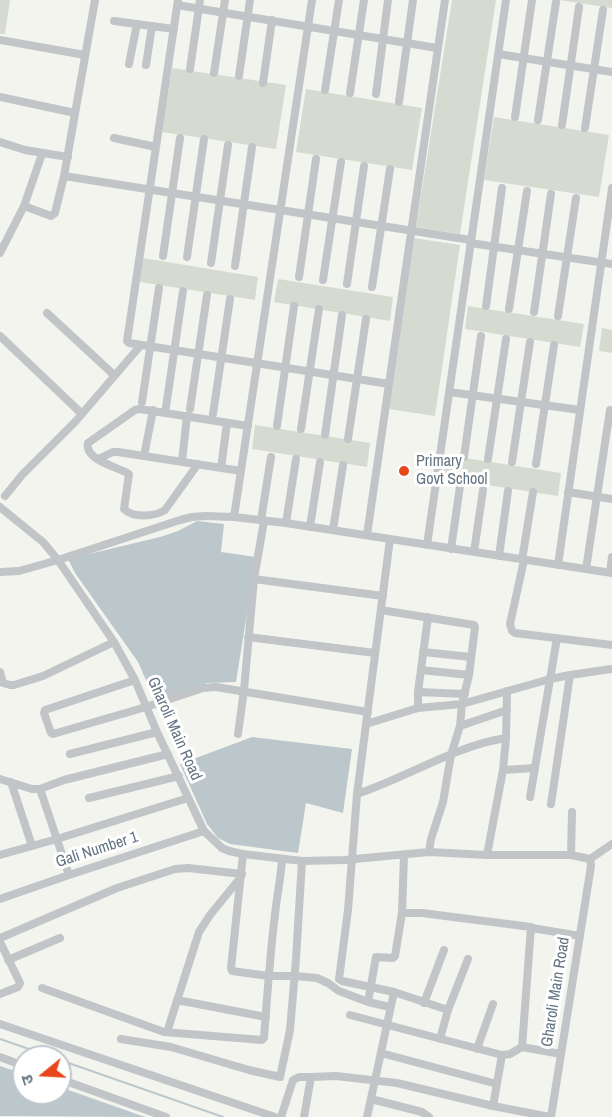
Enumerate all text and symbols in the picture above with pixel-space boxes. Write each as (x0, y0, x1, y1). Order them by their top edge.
place label: Primary Govt School (416, 452, 487, 490)
marker: Primary Govt School (397, 464, 411, 478)
street label: Gharoli Main Road (143, 674, 205, 784)
street label: Gali Number 1 (53, 828, 141, 872)
street label: Gharoli Main Road (538, 936, 574, 1048)
north arrow (12, 1045, 72, 1105)
text: उ (15, 1072, 39, 1088)

